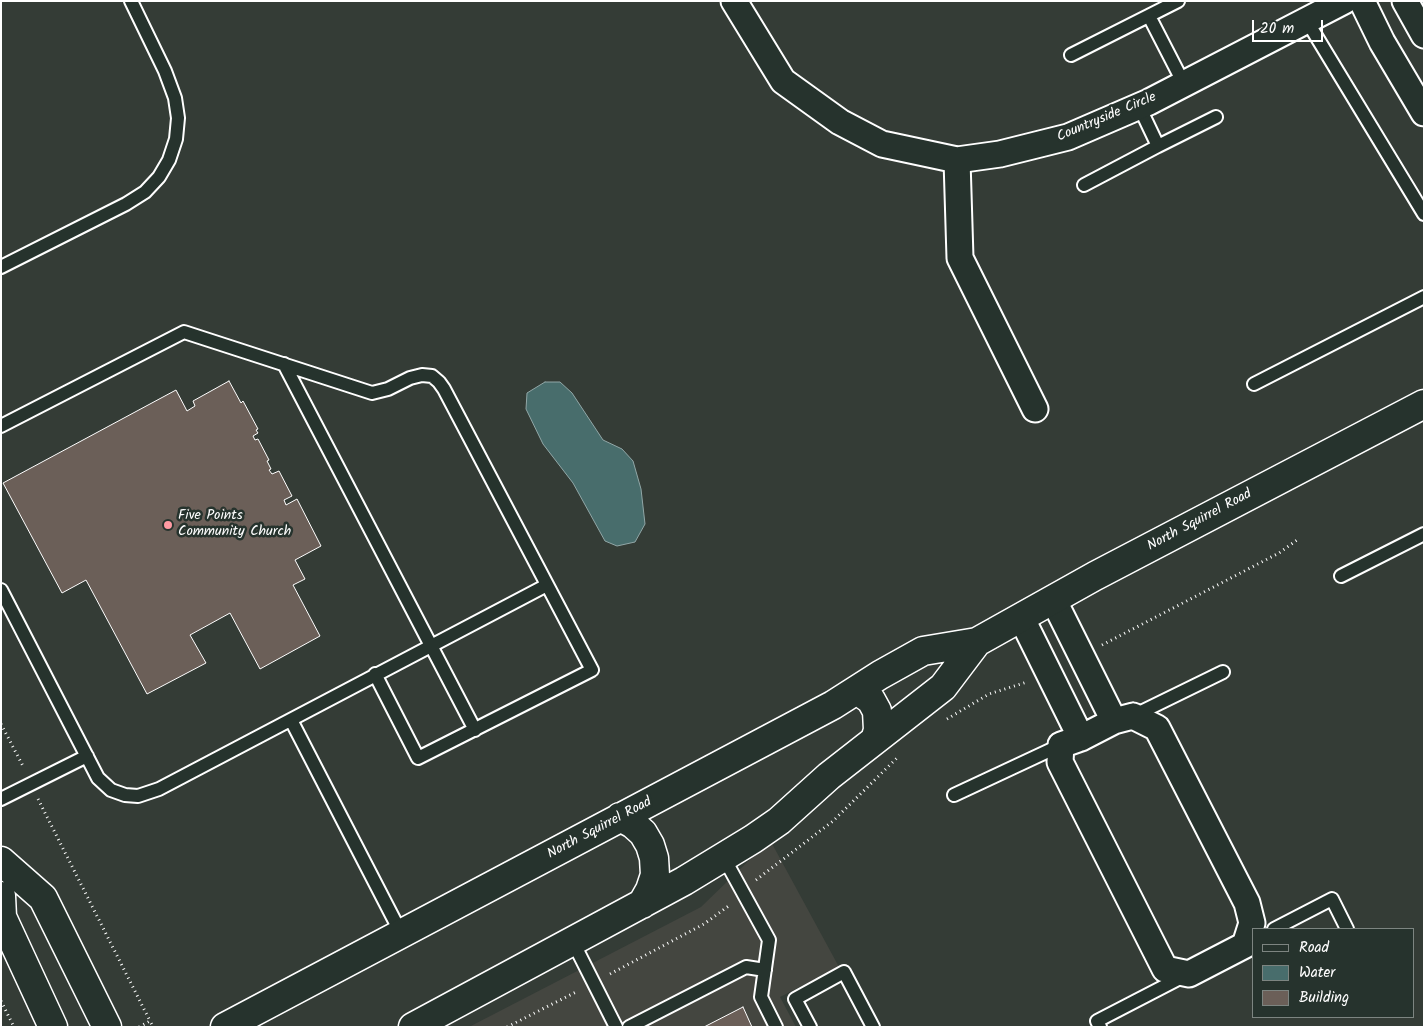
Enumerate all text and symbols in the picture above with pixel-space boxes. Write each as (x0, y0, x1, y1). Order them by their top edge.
scale bar (1255, 10, 1326, 42)
text: 20 m (1260, 17, 1294, 41)
street label: Countryside Circle (1055, 90, 1159, 146)
street label: North Squirrel Road (1145, 486, 1255, 556)
place label: Five Points Community Church (178, 509, 291, 542)
marker: Five Points Community Church (162, 519, 174, 531)
street label: North Squirrel Road (545, 794, 655, 864)
legend (1252, 928, 1415, 1018)
text: Road (1299, 936, 1329, 960)
text: Water (1299, 961, 1335, 985)
text: Building (1299, 986, 1349, 1010)

